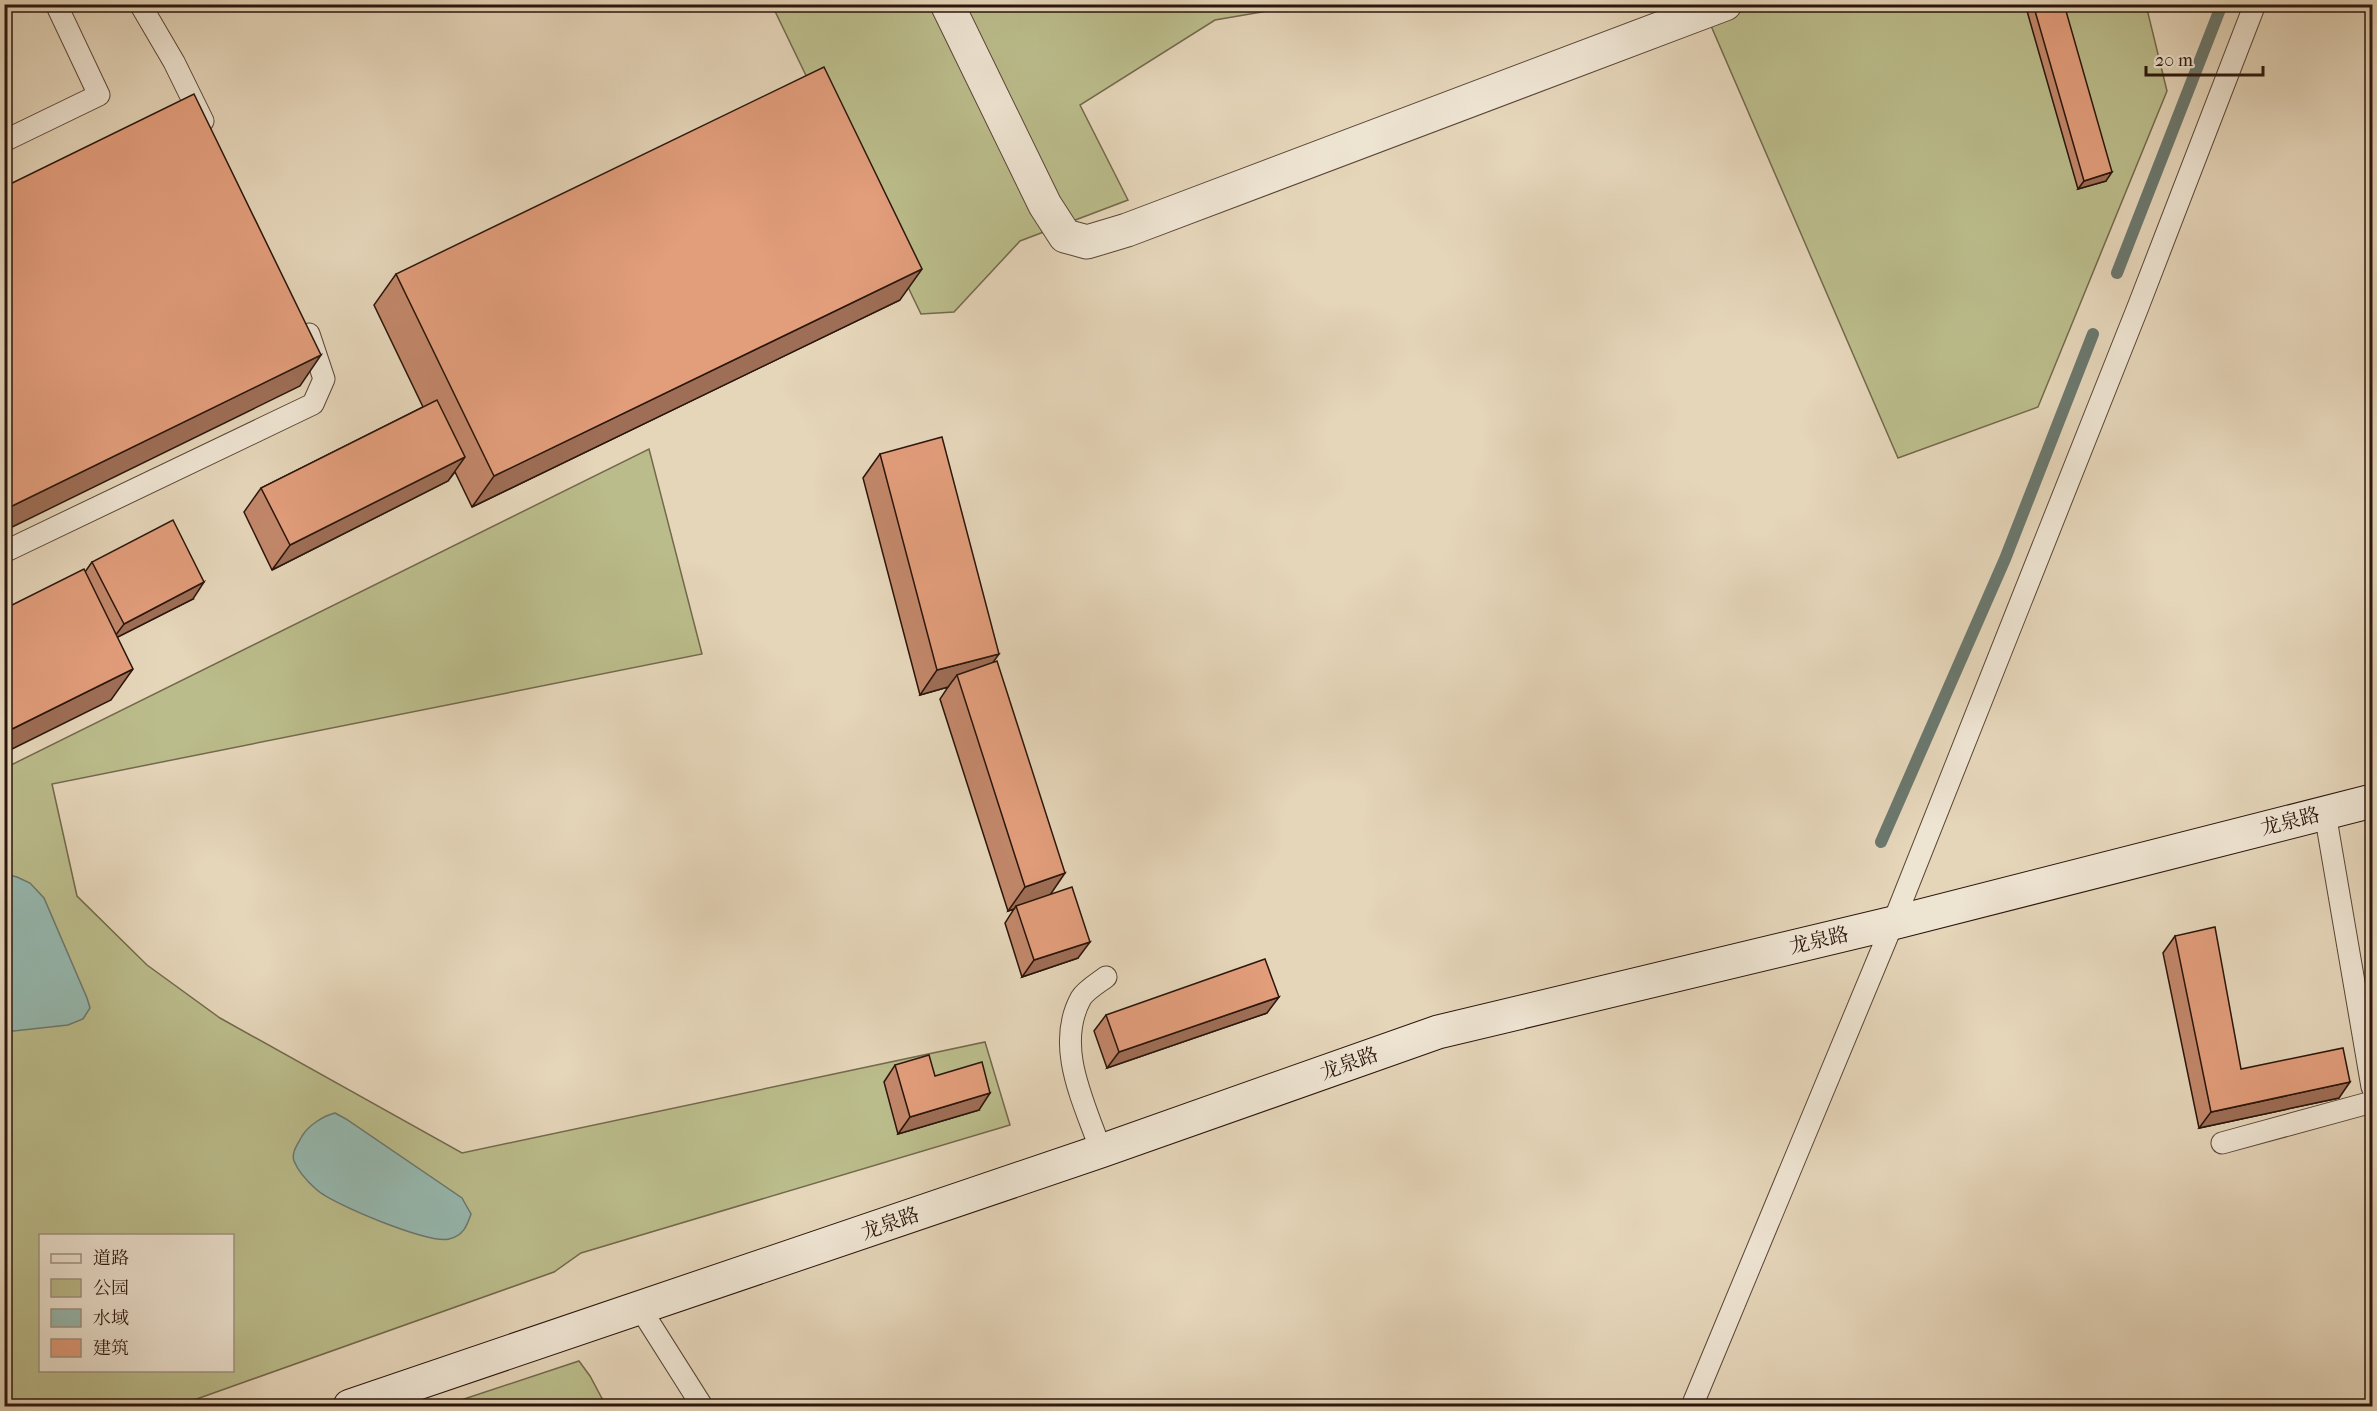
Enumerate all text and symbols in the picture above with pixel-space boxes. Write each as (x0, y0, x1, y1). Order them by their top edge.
scale bar (2146, 39, 2263, 77)
text: 20 m (2155, 50, 2193, 71)
street label: 龙泉路 (2258, 803, 2322, 840)
street label: 龙泉路 (1787, 923, 1851, 958)
street label: 龙泉路 (1317, 1042, 1381, 1085)
street label: 龙泉路 (858, 1203, 922, 1244)
legend (39, 1234, 234, 1372)
text: 道路 (93, 1248, 129, 1269)
text: 公园 (93, 1278, 129, 1299)
text: 水域 (93, 1308, 129, 1329)
text: 建筑 (93, 1338, 129, 1359)

